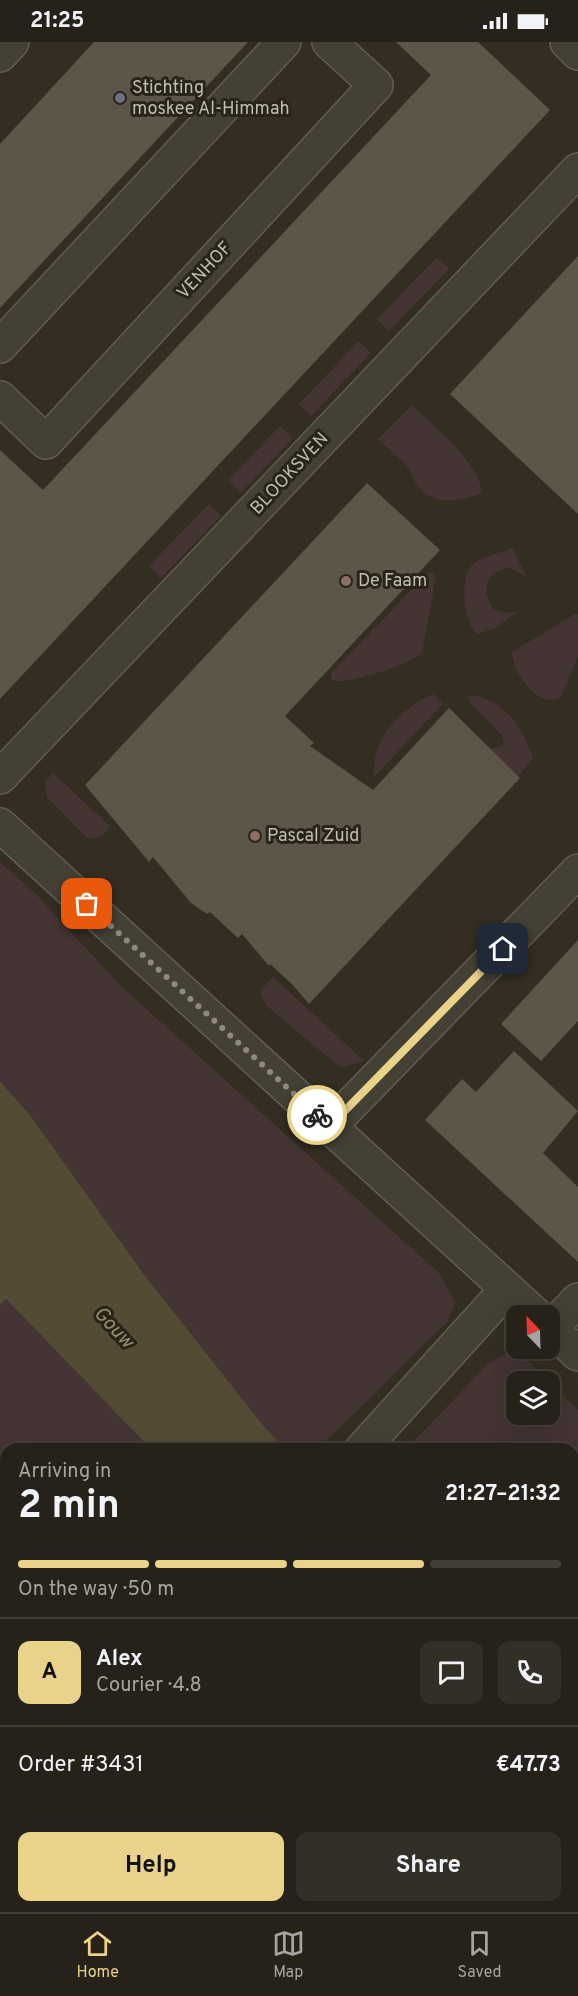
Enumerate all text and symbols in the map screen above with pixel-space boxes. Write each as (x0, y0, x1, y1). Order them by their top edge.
text: 21:25 (30, 8, 85, 35)
place label: Stichting moskee Al-Himmah (132, 77, 290, 121)
marker: Stichting moskee Al-Himmah (113, 91, 127, 105)
street label: VENHOF (173, 237, 237, 305)
street label: BLOOKSVEN (246, 428, 334, 520)
place label: De Faam (358, 570, 427, 593)
marker: De Faam (339, 574, 353, 588)
place label: Pascal Zuid (267, 825, 359, 848)
marker: Pascal Zuid (248, 829, 262, 843)
pin (61, 878, 112, 929)
icon: bag (70, 887, 103, 920)
pin (477, 923, 528, 974)
icon: home (486, 932, 519, 965)
courier (287, 1085, 347, 1145)
icon: bike (301, 1099, 334, 1132)
water label: Gouw (87, 1301, 140, 1355)
north arrow (506, 1305, 560, 1359)
map controls (506, 1305, 560, 1425)
button: layers (506, 1371, 560, 1425)
text: Arriving in (18, 1459, 111, 1485)
text: 21:27–21:32 (445, 1481, 561, 1508)
text: 2 min (18, 1483, 120, 1532)
text: On the way · 50 m (18, 1577, 174, 1603)
button: chat (420, 1641, 483, 1704)
button: phone (498, 1641, 561, 1704)
text: Alex (96, 1646, 143, 1673)
text: A (42, 1659, 57, 1686)
text: Courier · 4.8 (96, 1673, 202, 1699)
text: Order #3431 (18, 1752, 144, 1779)
text: €47.73 (496, 1752, 561, 1779)
button: Help (18, 1832, 284, 1901)
button: Share (296, 1832, 561, 1901)
tab: Home (76, 1927, 119, 1983)
tab: Map (272, 1927, 305, 1983)
tab: Saved (458, 1927, 502, 1983)

